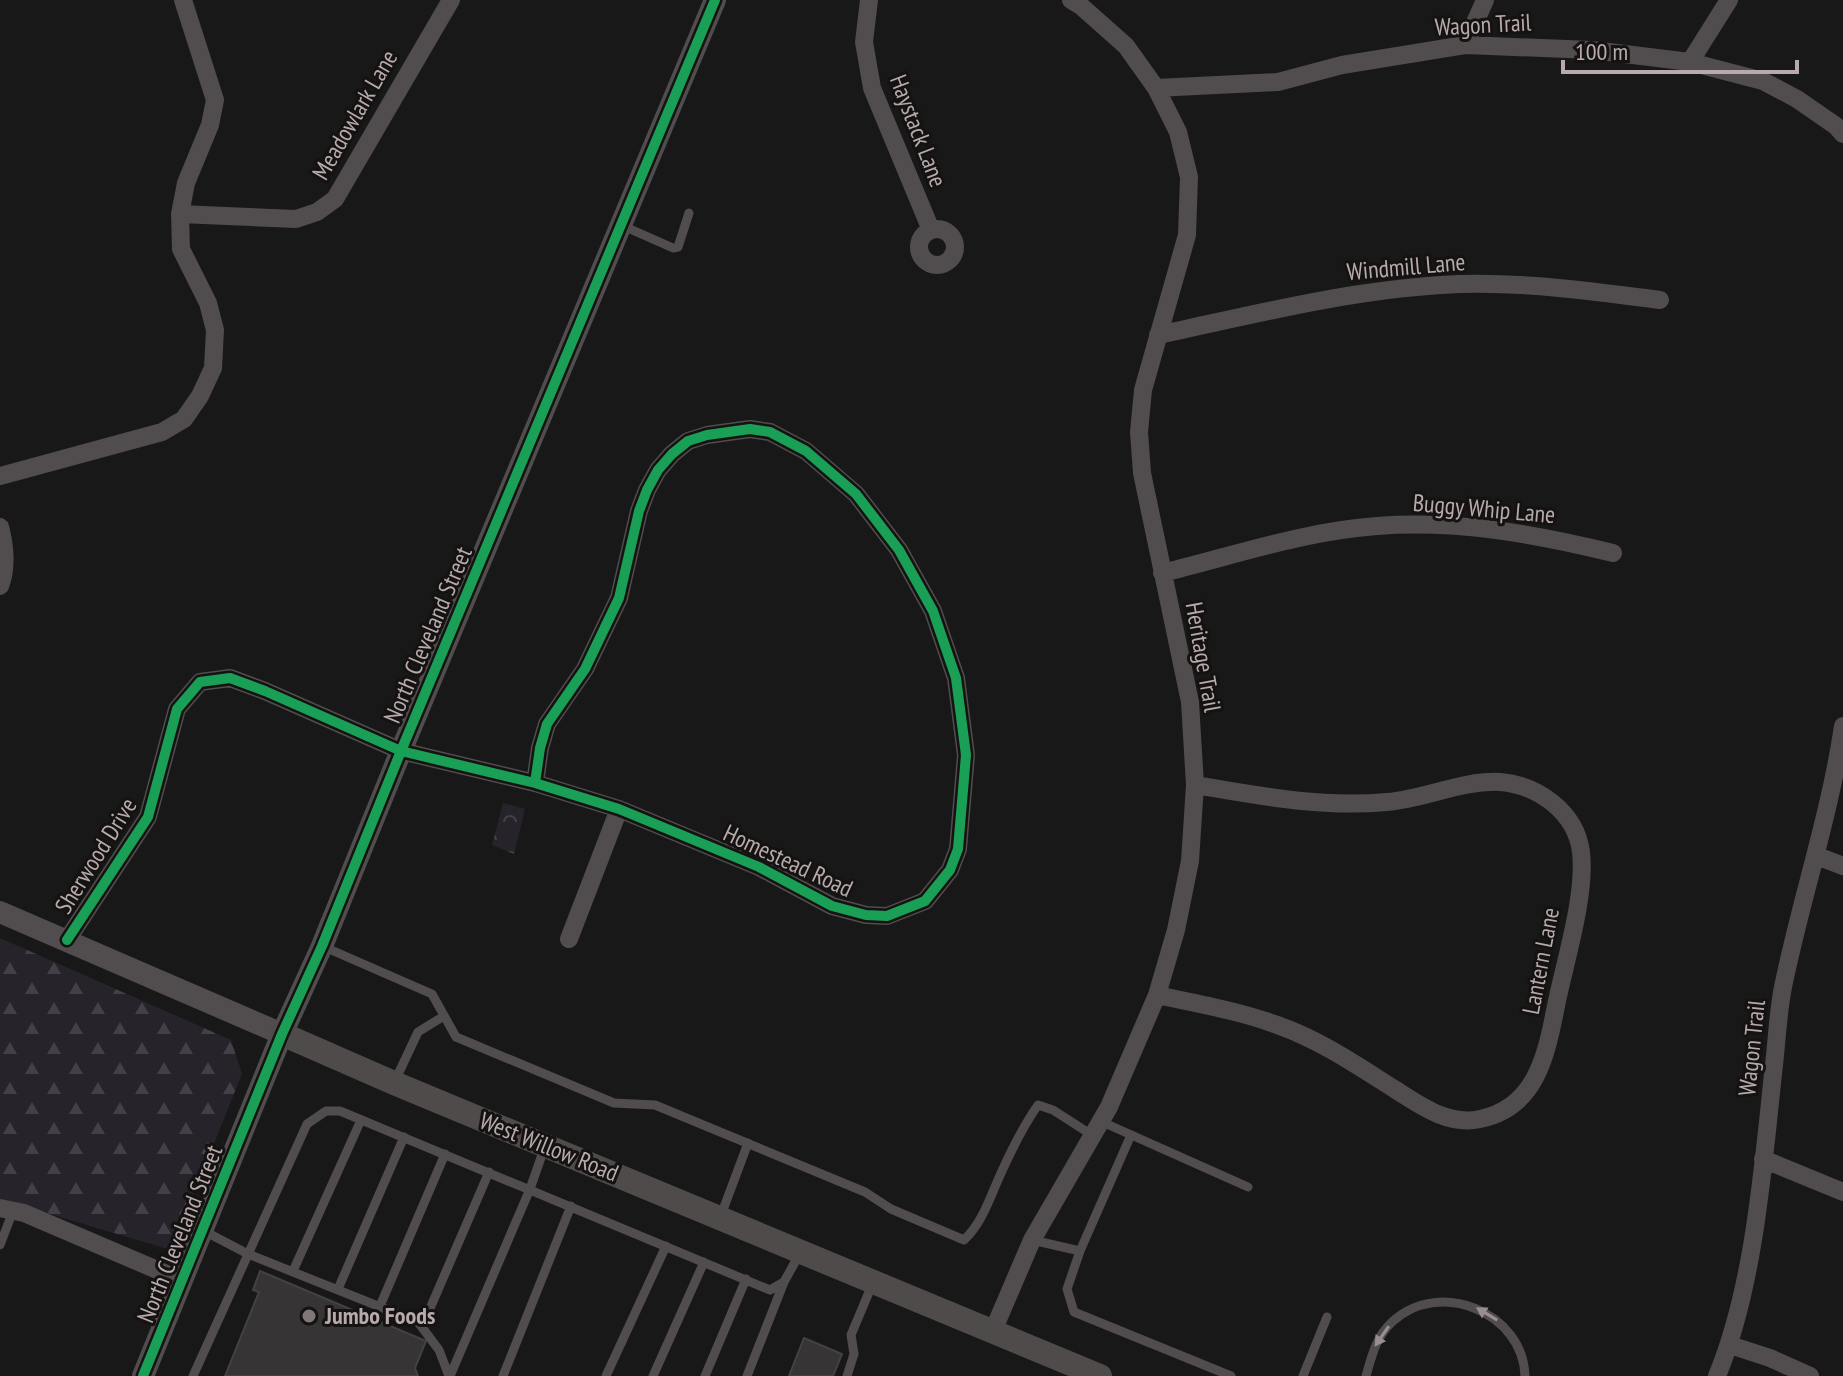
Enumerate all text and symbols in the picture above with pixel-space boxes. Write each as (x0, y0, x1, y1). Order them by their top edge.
street label: Wagon Trail (1434, 6, 1532, 42)
scale bar (1563, 24, 1797, 74)
text: 100 m (1575, 36, 1628, 67)
street label: Meadowlark Lane (305, 44, 404, 185)
street label: Haystack Lane (883, 70, 954, 191)
street label: Windmill Lane (1345, 246, 1467, 287)
street label: Buggy Whip Lane (1412, 487, 1556, 530)
street label: North Cleveland Street (376, 541, 479, 728)
street label: Heritage Trail (1179, 599, 1228, 715)
street label: Sherwood Drive (48, 792, 143, 920)
street label: Homestead Road (719, 817, 858, 904)
street label: Lantern Lane (1515, 905, 1566, 1017)
street label: Wagon Trail (1731, 998, 1772, 1097)
street label: West Willow Road (475, 1105, 623, 1188)
street label: North Cleveland Street (130, 1140, 229, 1327)
place label: Jumbo Foods (324, 1300, 435, 1331)
marker: Jumbo Foods (300, 1307, 318, 1325)
one-way arrow (1475, 1307, 1498, 1322)
one-way arrow (1374, 1325, 1390, 1347)

